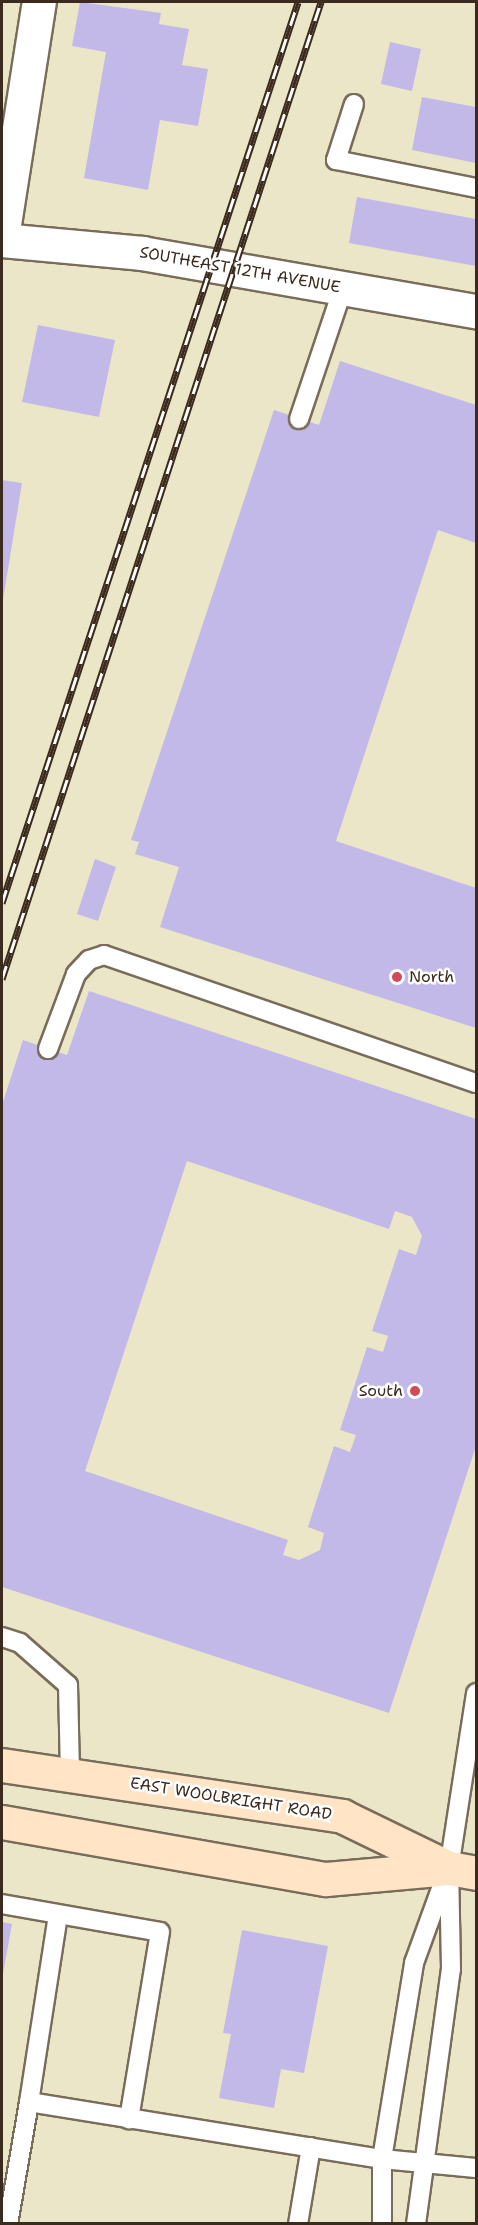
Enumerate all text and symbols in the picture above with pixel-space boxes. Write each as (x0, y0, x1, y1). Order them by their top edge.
street label: SOUTHEAST 12TH AVENUE (138, 243, 342, 297)
place label: North (409, 967, 454, 987)
marker: North (390, 970, 404, 984)
place label: South (359, 1381, 403, 1401)
marker: South (408, 1384, 422, 1398)
street label: EAST WOOLBRIGHT ROAD (129, 1774, 333, 1824)

